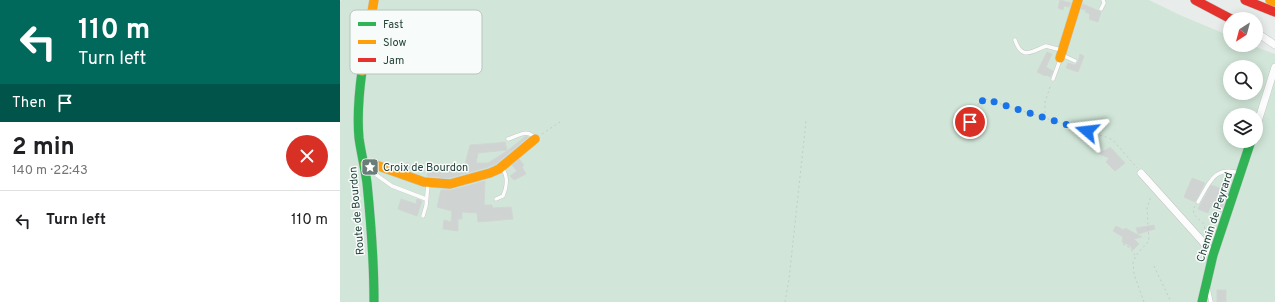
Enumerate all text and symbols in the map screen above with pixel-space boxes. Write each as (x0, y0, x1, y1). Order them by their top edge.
legend (350, 10, 482, 74)
north arrow (1223, 12, 1263, 52)
map controls (1223, 12, 1263, 148)
text: 110 m (78, 13, 150, 49)
icon: left (12, 16, 64, 68)
text: Fast (383, 18, 403, 32)
text: Slow (383, 36, 406, 50)
text: Turn left (78, 48, 146, 71)
text: Jam (383, 54, 404, 68)
button: search (1223, 60, 1263, 100)
icon: arrive (54, 92, 76, 114)
text: Then (12, 94, 46, 113)
pin (953, 105, 987, 139)
button: layers (1223, 108, 1263, 148)
position arrow (1066, 110, 1108, 152)
icon: arrive (959, 111, 981, 133)
text: 2 min (12, 133, 75, 163)
button: close (286, 135, 328, 177)
place icon: Croix de Bourdon (360, 157, 380, 177)
place label: Croix de Bourdon (383, 161, 468, 175)
text: 140 m · 22:43 (12, 163, 88, 179)
street label: Route de Bourdon (346, 166, 368, 256)
street label: Chemin de Peyrard (1194, 171, 1236, 264)
icon: left (12, 210, 34, 232)
text: Turn left (46, 211, 106, 230)
text: 110 m (291, 211, 328, 230)

